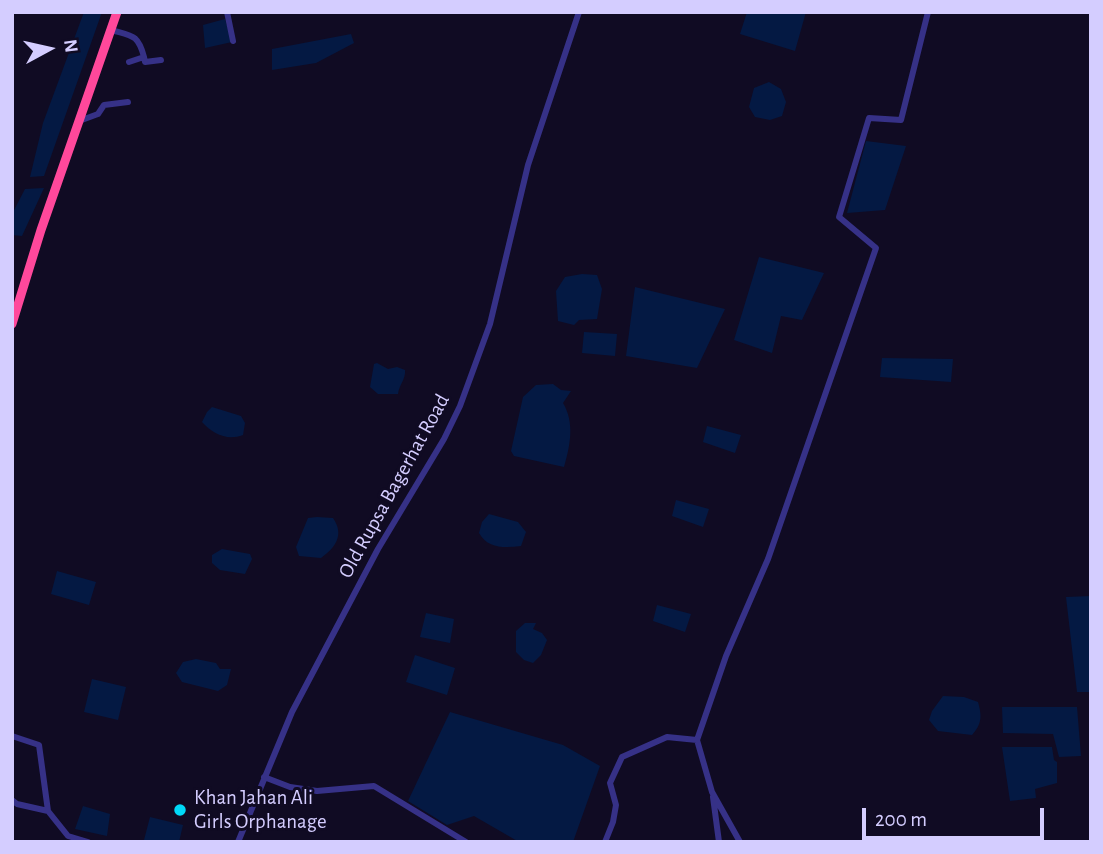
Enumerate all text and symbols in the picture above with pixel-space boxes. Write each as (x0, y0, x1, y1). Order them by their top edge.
north arrow (14, 14, 84, 84)
text: N (60, 38, 81, 54)
street label: Old Rupsa Bagerhat Road (333, 390, 455, 582)
place label: Khan Jahan Ali Girls Orphanage (194, 785, 327, 835)
scale bar (865, 794, 1047, 838)
marker: Khan Jahan Ali Girls Orphanage (172, 802, 188, 818)
text: 200 m (875, 809, 927, 830)

